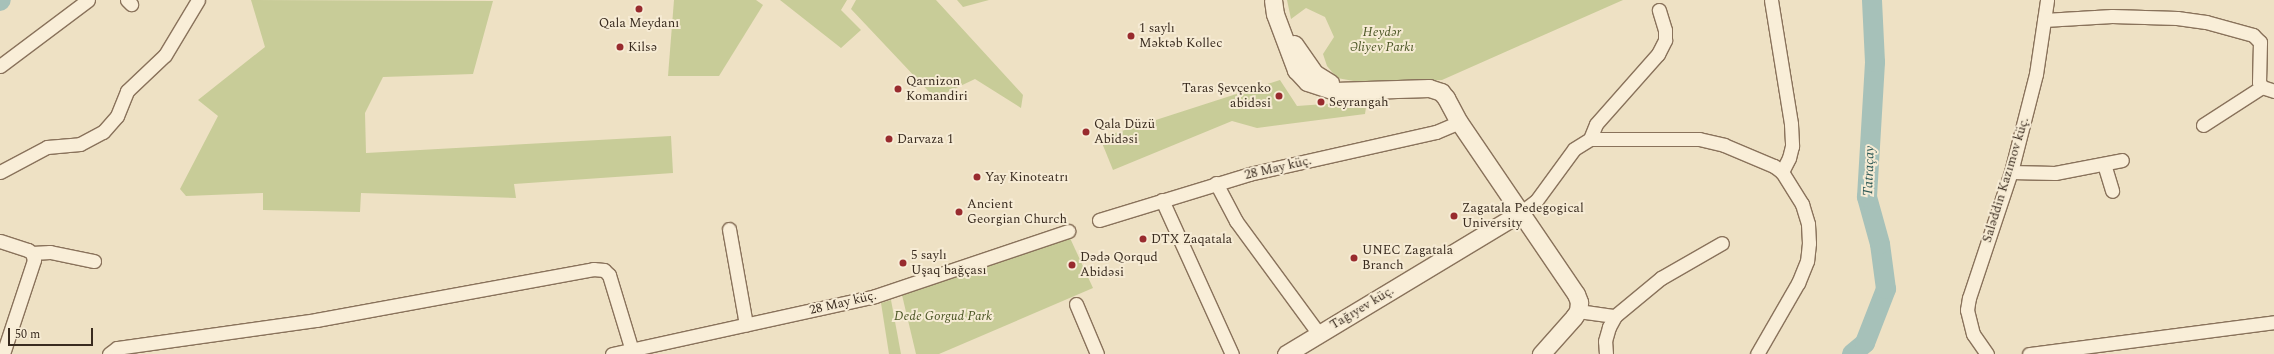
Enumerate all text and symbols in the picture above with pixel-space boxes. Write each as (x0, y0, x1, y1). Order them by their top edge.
marker: Qala Meydanı (634, 4, 644, 14)
place label: Qala Meydanı (599, 15, 679, 31)
place label: 1 saylı Məktəb Kollec (1139, 21, 1222, 52)
park label: Heydər Əliyev Parkı (1350, 25, 1414, 56)
marker: 1 saylı Məktəb Kollec (1126, 31, 1136, 41)
place label: Kilsə (628, 39, 657, 55)
marker: Kilsə (615, 42, 625, 52)
place label: Qarnizon Komandiri (906, 74, 968, 105)
place label: Taras Şevçenko abidəsi (1182, 81, 1271, 112)
marker: Qarnizon Komandiri (893, 84, 903, 94)
marker: Taras Şevçenko abidəsi (1274, 91, 1284, 101)
place label: Seyrangah (1329, 94, 1389, 110)
marker: Seyrangah (1316, 97, 1326, 107)
street label: Saləddin Kazımov küç. (1980, 115, 2032, 245)
place label: Qala Düzü Abidəsi (1094, 117, 1155, 148)
marker: Qala Düzü Abidəsi (1081, 127, 1091, 137)
place label: Darvaza 1 (897, 131, 953, 147)
marker: Darvaza 1 (884, 134, 894, 144)
water label: Tatraçay (1860, 146, 1878, 196)
street label: 28 May küç. (1243, 153, 1313, 183)
place label: Yay Kinoteatrı (985, 169, 1068, 185)
marker: Yay Kinoteatrı (972, 172, 982, 182)
place label: Ancient Georgian Church (967, 197, 1067, 228)
place label: Zagatala Pedegogical University (1462, 201, 1584, 232)
marker: Ancient Georgian Church (954, 207, 964, 217)
marker: Zagatala Pedegogical University (1449, 211, 1459, 221)
place label: DTX Zaqatala (1151, 231, 1232, 247)
marker: DTX Zaqatala (1138, 234, 1148, 244)
place label: UNEC Zagatala Branch (1362, 243, 1453, 274)
place label: 5 saylı Uşaq bağçası (911, 248, 987, 279)
place label: Dədə Qorqud Abidəsi (1080, 250, 1158, 281)
marker: UNEC Zagatala Branch (1349, 253, 1359, 263)
marker: 5 saylı Uşaq bağçası (898, 258, 908, 268)
marker: Dədə Qorqud Abidəsi (1067, 260, 1077, 270)
street label: Tağıyev küç. (1327, 283, 1397, 333)
street label: 28 May küç. (808, 288, 878, 318)
park label: Dede Gorgud Park (894, 308, 992, 324)
scale bar (10, 320, 95, 346)
text: 50 m (15, 325, 40, 344)

